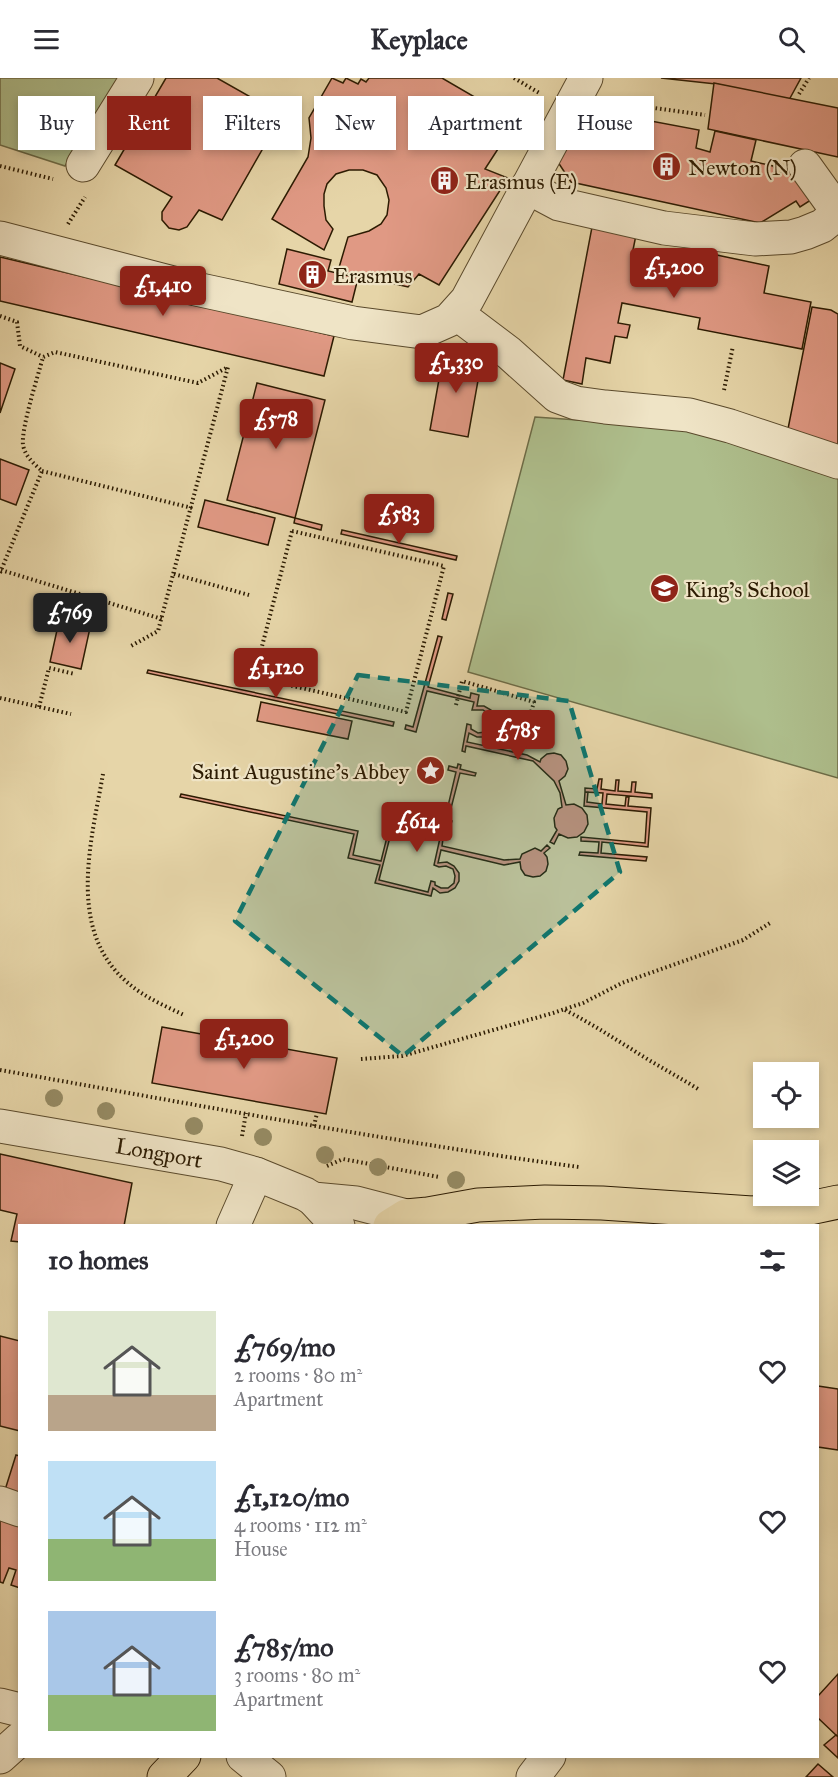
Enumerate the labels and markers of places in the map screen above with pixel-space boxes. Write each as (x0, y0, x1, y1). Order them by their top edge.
building icon: Newton (N) (651, 151, 683, 183)
place label: Newton (N) (688, 154, 797, 181)
building icon: Erasmus (E) (428, 165, 460, 197)
place label: Erasmus (E) (465, 168, 577, 195)
pin: £1,200 (625, 248, 723, 299)
building icon: Erasmus (296, 259, 328, 291)
place label: Erasmus (333, 262, 412, 289)
pin: £1,410 (114, 266, 212, 317)
pin: £1,330 (407, 343, 505, 394)
pin: £578 (240, 399, 312, 450)
pin: £583 (363, 494, 435, 545)
school or university icon: King's School (648, 573, 680, 605)
place label: King's School (685, 576, 810, 603)
pin: £769 (34, 593, 106, 644)
pin: £1,120 (227, 648, 325, 699)
pin: £785 (482, 710, 554, 761)
place icon: Saint Augustine's Abbey (414, 755, 446, 787)
place label: Saint Augustine's Abbey (192, 758, 410, 785)
pin: £614 (381, 802, 453, 853)
pin: £1,200 (195, 1019, 293, 1070)

